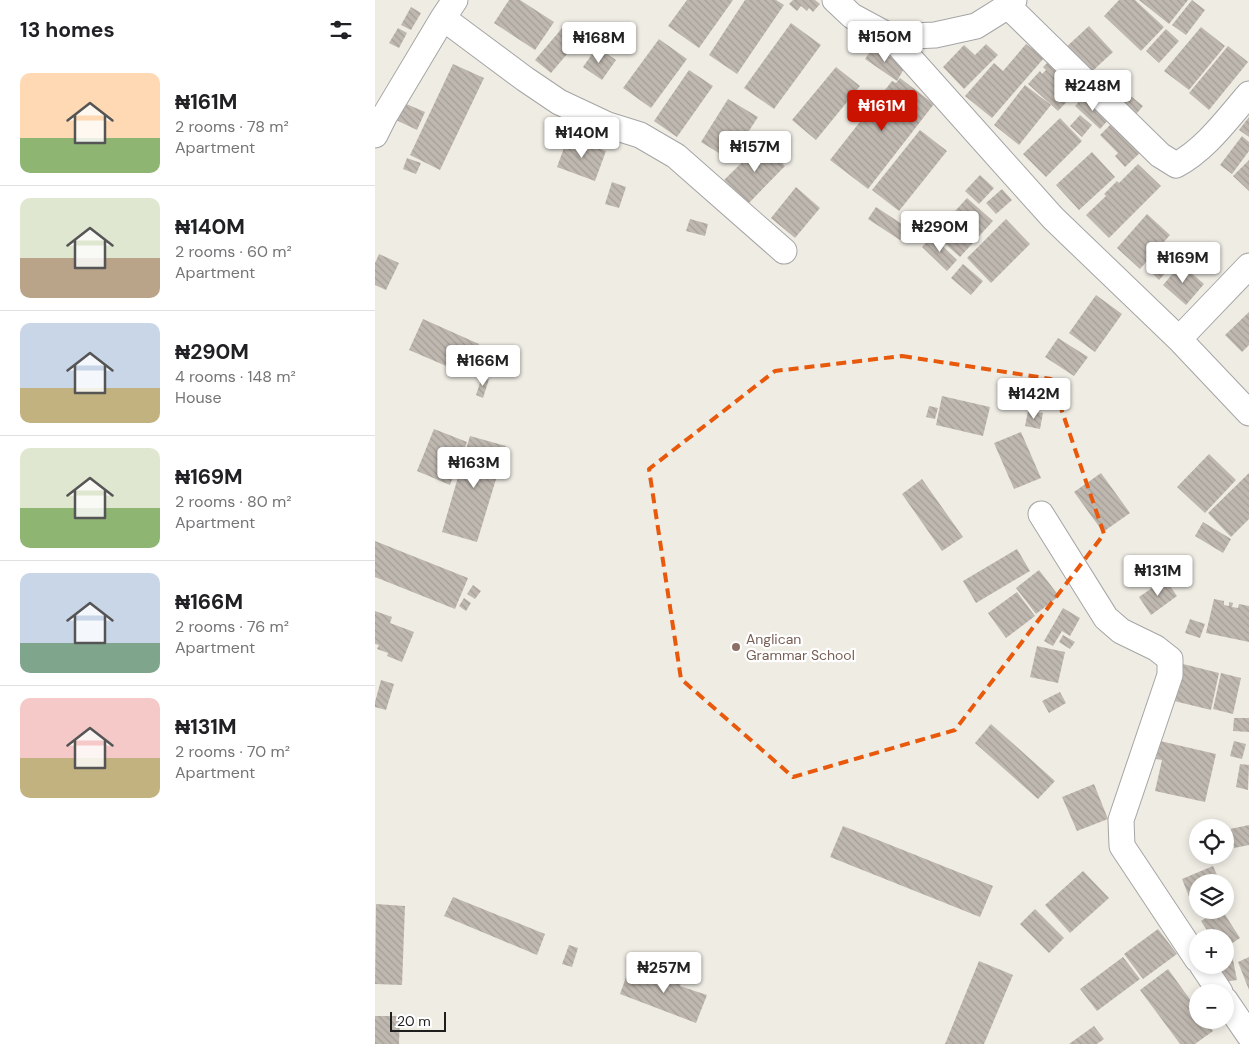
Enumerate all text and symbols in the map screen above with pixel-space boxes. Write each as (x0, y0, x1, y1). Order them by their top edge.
text: 13 homes (20, 16, 115, 44)
icon: filters (327, 16, 355, 44)
pin: ₦150M (850, 20, 920, 63)
pin: ₦168M (564, 22, 634, 64)
text: ₦150M (859, 26, 911, 47)
text: ₦168M (573, 27, 625, 48)
pin: ₦248M (1058, 70, 1128, 112)
text: ₦248M (1065, 75, 1121, 96)
text: ₦161M (175, 88, 237, 116)
pin: ₦161M (847, 90, 917, 132)
icon: home (60, 93, 120, 153)
text: ₦161M (858, 95, 906, 116)
text: 2 rooms · 78 m² (175, 116, 289, 137)
pin: ₦140M (547, 116, 617, 159)
text: ₦140M (555, 122, 609, 143)
pin: ₦157M (720, 130, 790, 173)
text: ₦157M (730, 136, 780, 157)
text: Apartment (175, 137, 255, 158)
pin: ₦290M (905, 210, 975, 253)
text: ₦140M (175, 213, 245, 241)
text: ₦290M (912, 216, 968, 237)
icon: home (60, 218, 120, 278)
text: 2 rooms · 60 m² (175, 241, 292, 262)
pin: ₦169M (1148, 242, 1218, 284)
text: ₦169M (1157, 247, 1209, 268)
text: Apartment (175, 262, 255, 283)
text: ₦290M (175, 338, 249, 366)
icon: home (60, 343, 120, 403)
pin: ₦166M (448, 344, 518, 387)
text: ₦166M (457, 350, 509, 371)
text: 4 rooms · 148 m² (175, 366, 296, 387)
pin: ₦142M (999, 378, 1069, 420)
text: ₦142M (1008, 383, 1060, 404)
text: House (175, 387, 222, 408)
pin: ₦163M (439, 446, 509, 489)
text: ₦163M (448, 452, 500, 473)
text: ₦169M (175, 463, 243, 491)
icon: home (60, 468, 120, 528)
text: 2 rooms · 80 m² (175, 491, 292, 512)
text: Apartment (175, 512, 255, 533)
pin: ₦131M (1123, 554, 1193, 597)
text: ₦131M (1135, 560, 1181, 581)
text: ₦166M (175, 588, 243, 616)
icon: home (60, 593, 120, 653)
text: 2 rooms · 76 m² (175, 616, 289, 637)
place label: Anglican Grammar School (746, 630, 855, 664)
text: Apartment (175, 637, 255, 658)
marker: Anglican Grammar School (730, 641, 742, 653)
text: ₦131M (175, 713, 237, 741)
icon: home (60, 718, 120, 778)
text: 2 rooms · 70 m² (175, 741, 290, 762)
text: Apartment (175, 762, 255, 783)
map controls (1189, 819, 1234, 1029)
button: locate (1189, 819, 1234, 864)
button: layers (1189, 874, 1234, 919)
button: + (1189, 929, 1234, 974)
pin: ₦257M (629, 952, 699, 994)
text: ₦257M (637, 957, 691, 978)
button: − (1189, 984, 1234, 1029)
scale bar (390, 1009, 446, 1032)
text: 20 m (397, 1012, 431, 1030)

